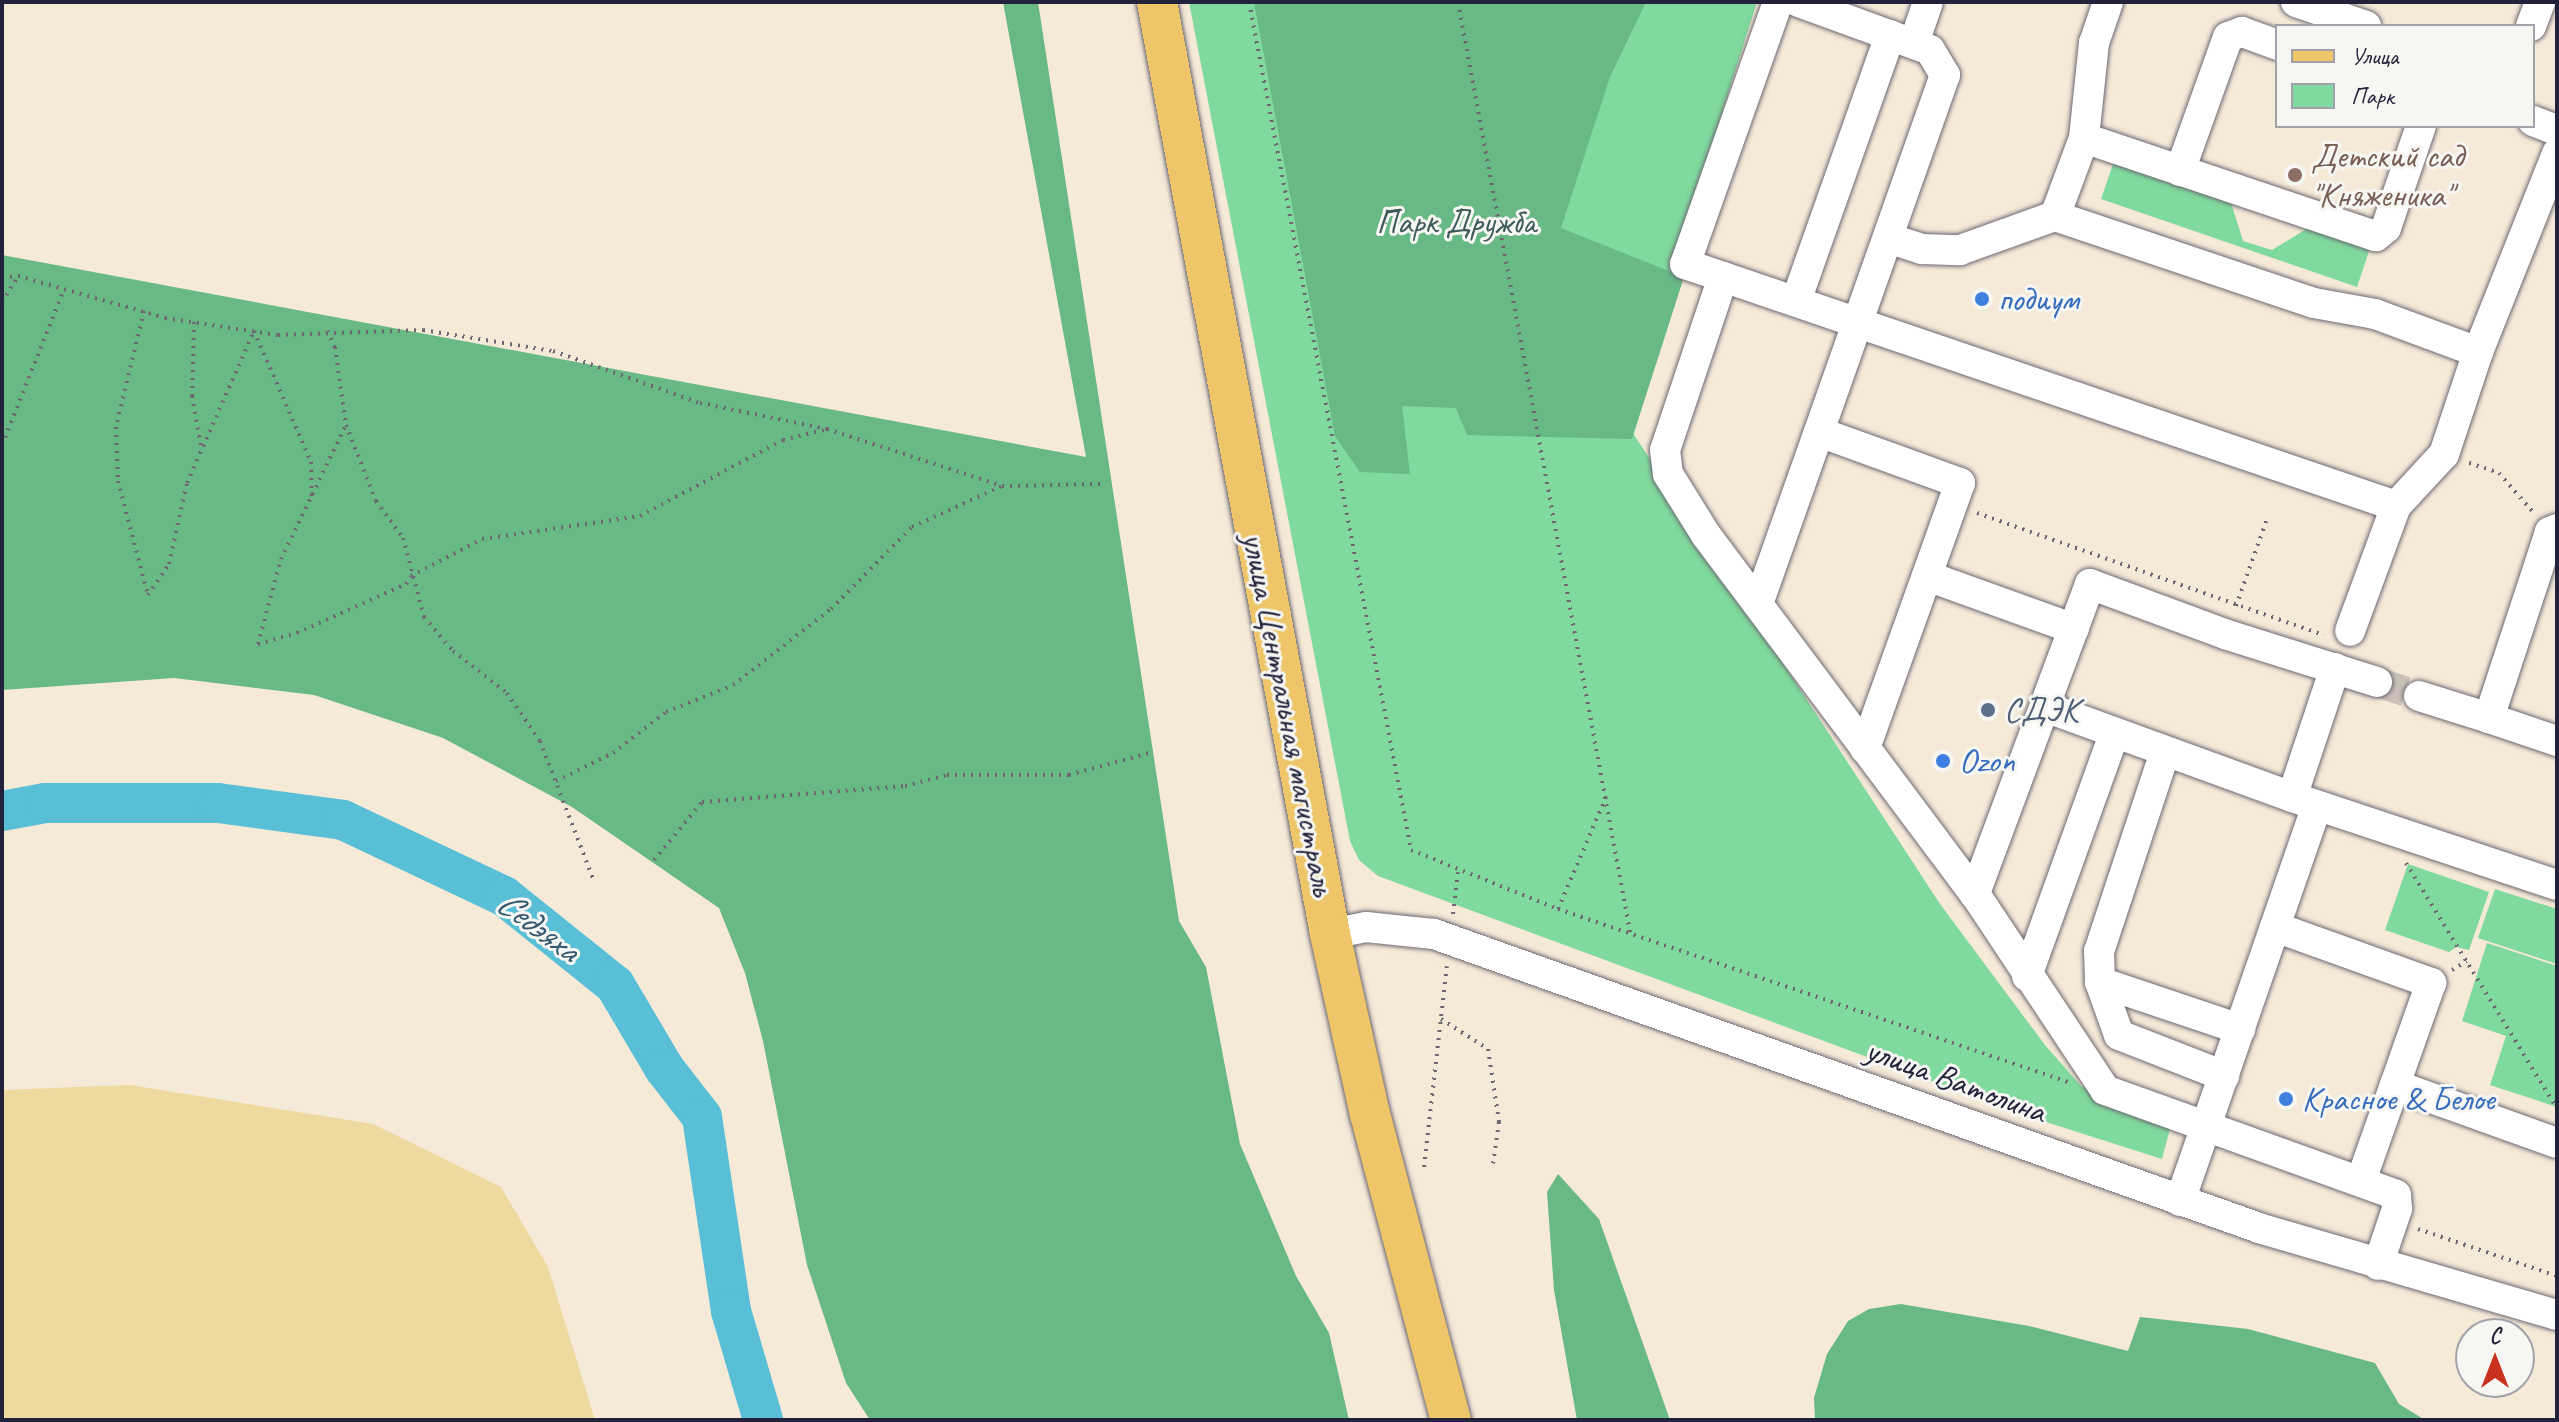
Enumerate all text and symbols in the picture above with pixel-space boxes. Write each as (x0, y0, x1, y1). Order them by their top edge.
legend (2275, 24, 2535, 128)
text: Улица (2351, 41, 2399, 71)
text: Парк (2351, 81, 2394, 111)
place label: Детский сад "Княженика" (2311, 135, 2464, 214)
marker: Детский сад "Княженика" (2286, 166, 2304, 184)
park label: Парк Дружба (1377, 202, 1535, 242)
place label: подиум (1998, 279, 2078, 319)
marker: подиум (1973, 290, 1991, 308)
street label: улица Центральная магистраль (1233, 527, 1345, 901)
place label: СДЭК (2004, 690, 2078, 730)
marker: СДЭК (1979, 701, 1997, 719)
place label: Ozon (1959, 741, 2015, 781)
marker: Ozon (1934, 752, 1952, 770)
water label: Седэяха (488, 881, 588, 971)
street label: улица Ватолина (1862, 1029, 2050, 1131)
place label: Красное & Белое (2302, 1079, 2494, 1119)
marker: Красное & Белое (2277, 1090, 2295, 1108)
north arrow (2455, 1318, 2535, 1398)
text: С (2490, 1322, 2500, 1350)

